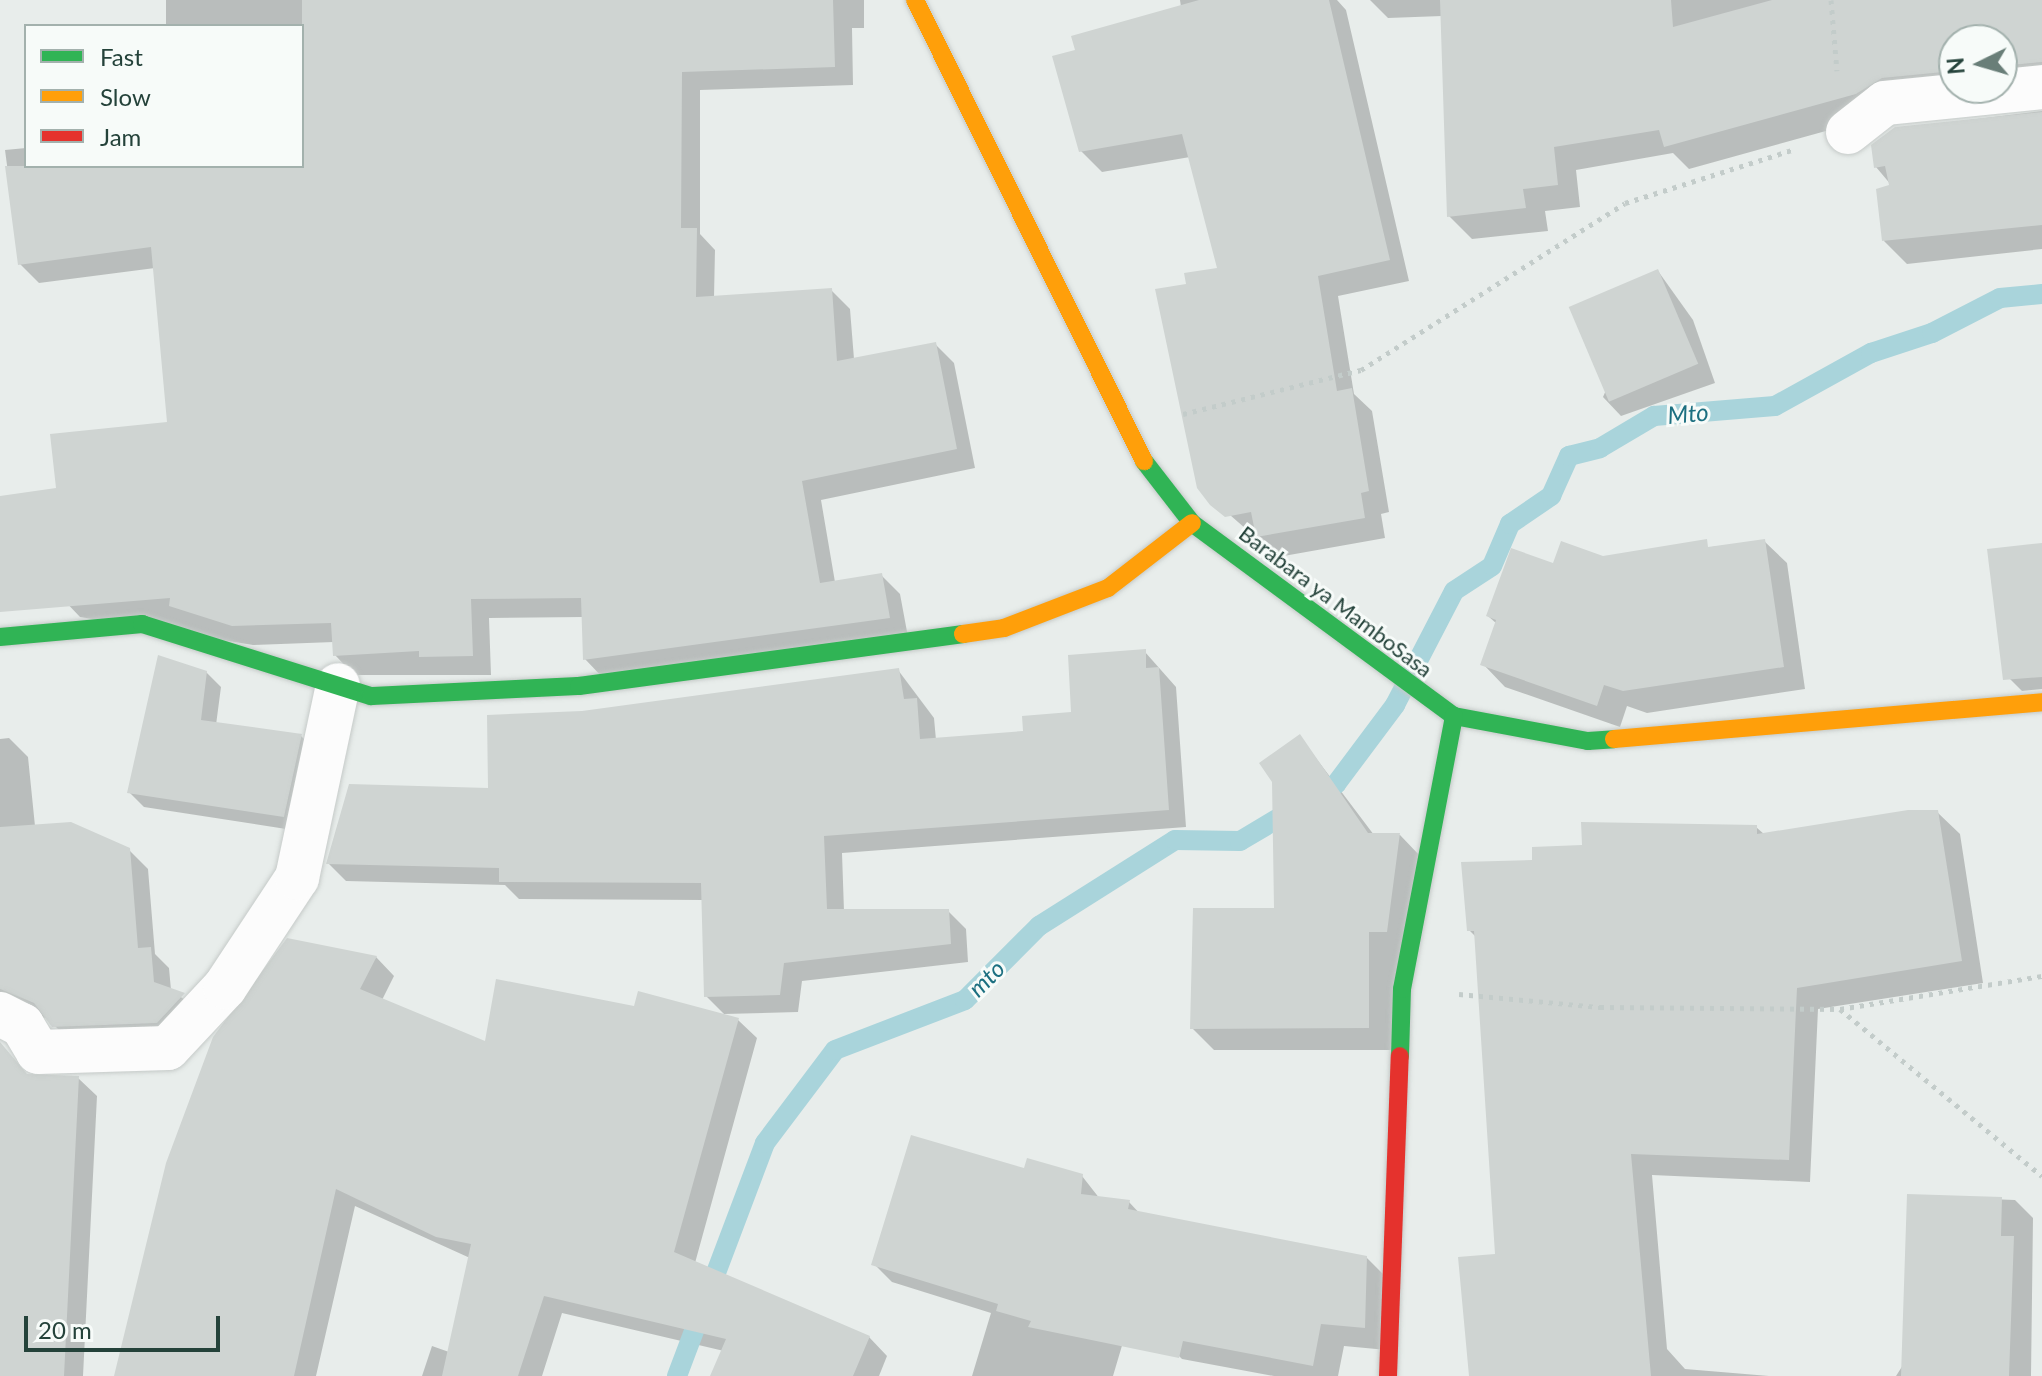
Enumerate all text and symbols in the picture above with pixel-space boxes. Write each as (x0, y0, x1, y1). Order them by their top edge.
legend (24, 24, 304, 168)
north arrow (1938, 24, 2018, 104)
text: Fast (100, 42, 143, 71)
text: N (1941, 56, 1970, 76)
text: Slow (100, 82, 151, 111)
text: Jam (100, 122, 141, 151)
water label: Mto (1666, 397, 1710, 429)
street label: Barabara ya MamboSasa (1234, 519, 1438, 683)
water label: mto (962, 954, 1010, 1002)
scale bar (28, 1300, 224, 1350)
text: 20 m (38, 1315, 92, 1344)

